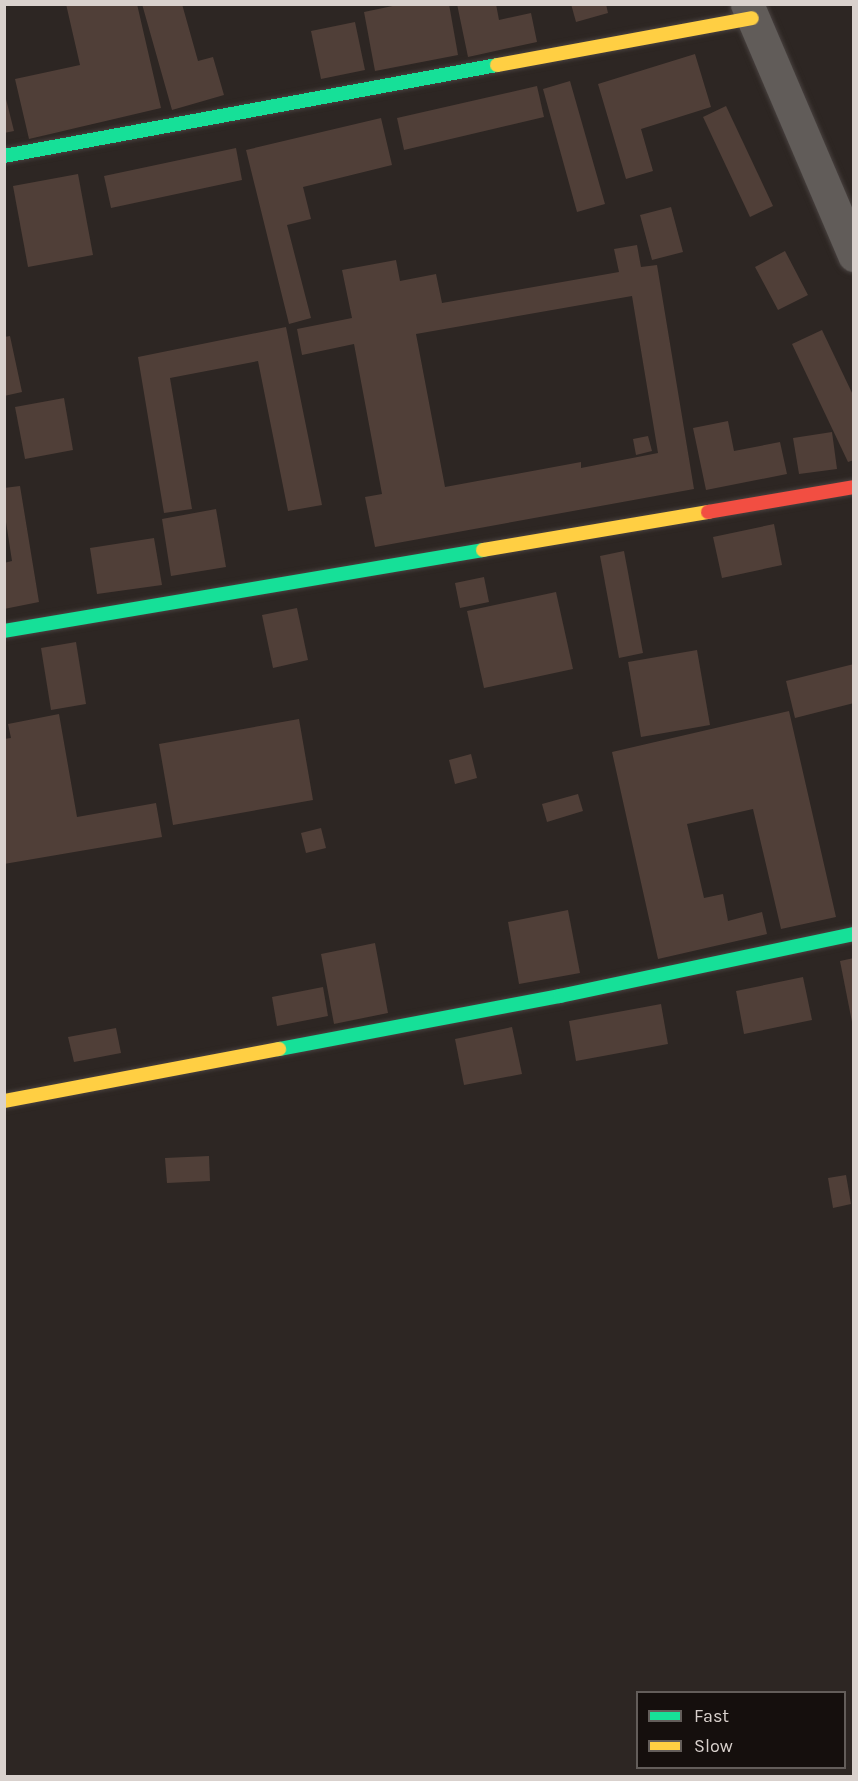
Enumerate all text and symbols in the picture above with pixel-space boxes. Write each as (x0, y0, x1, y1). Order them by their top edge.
legend (636, 1691, 846, 1769)
text: Fast (694, 1705, 729, 1727)
text: Slow (694, 1735, 733, 1757)

